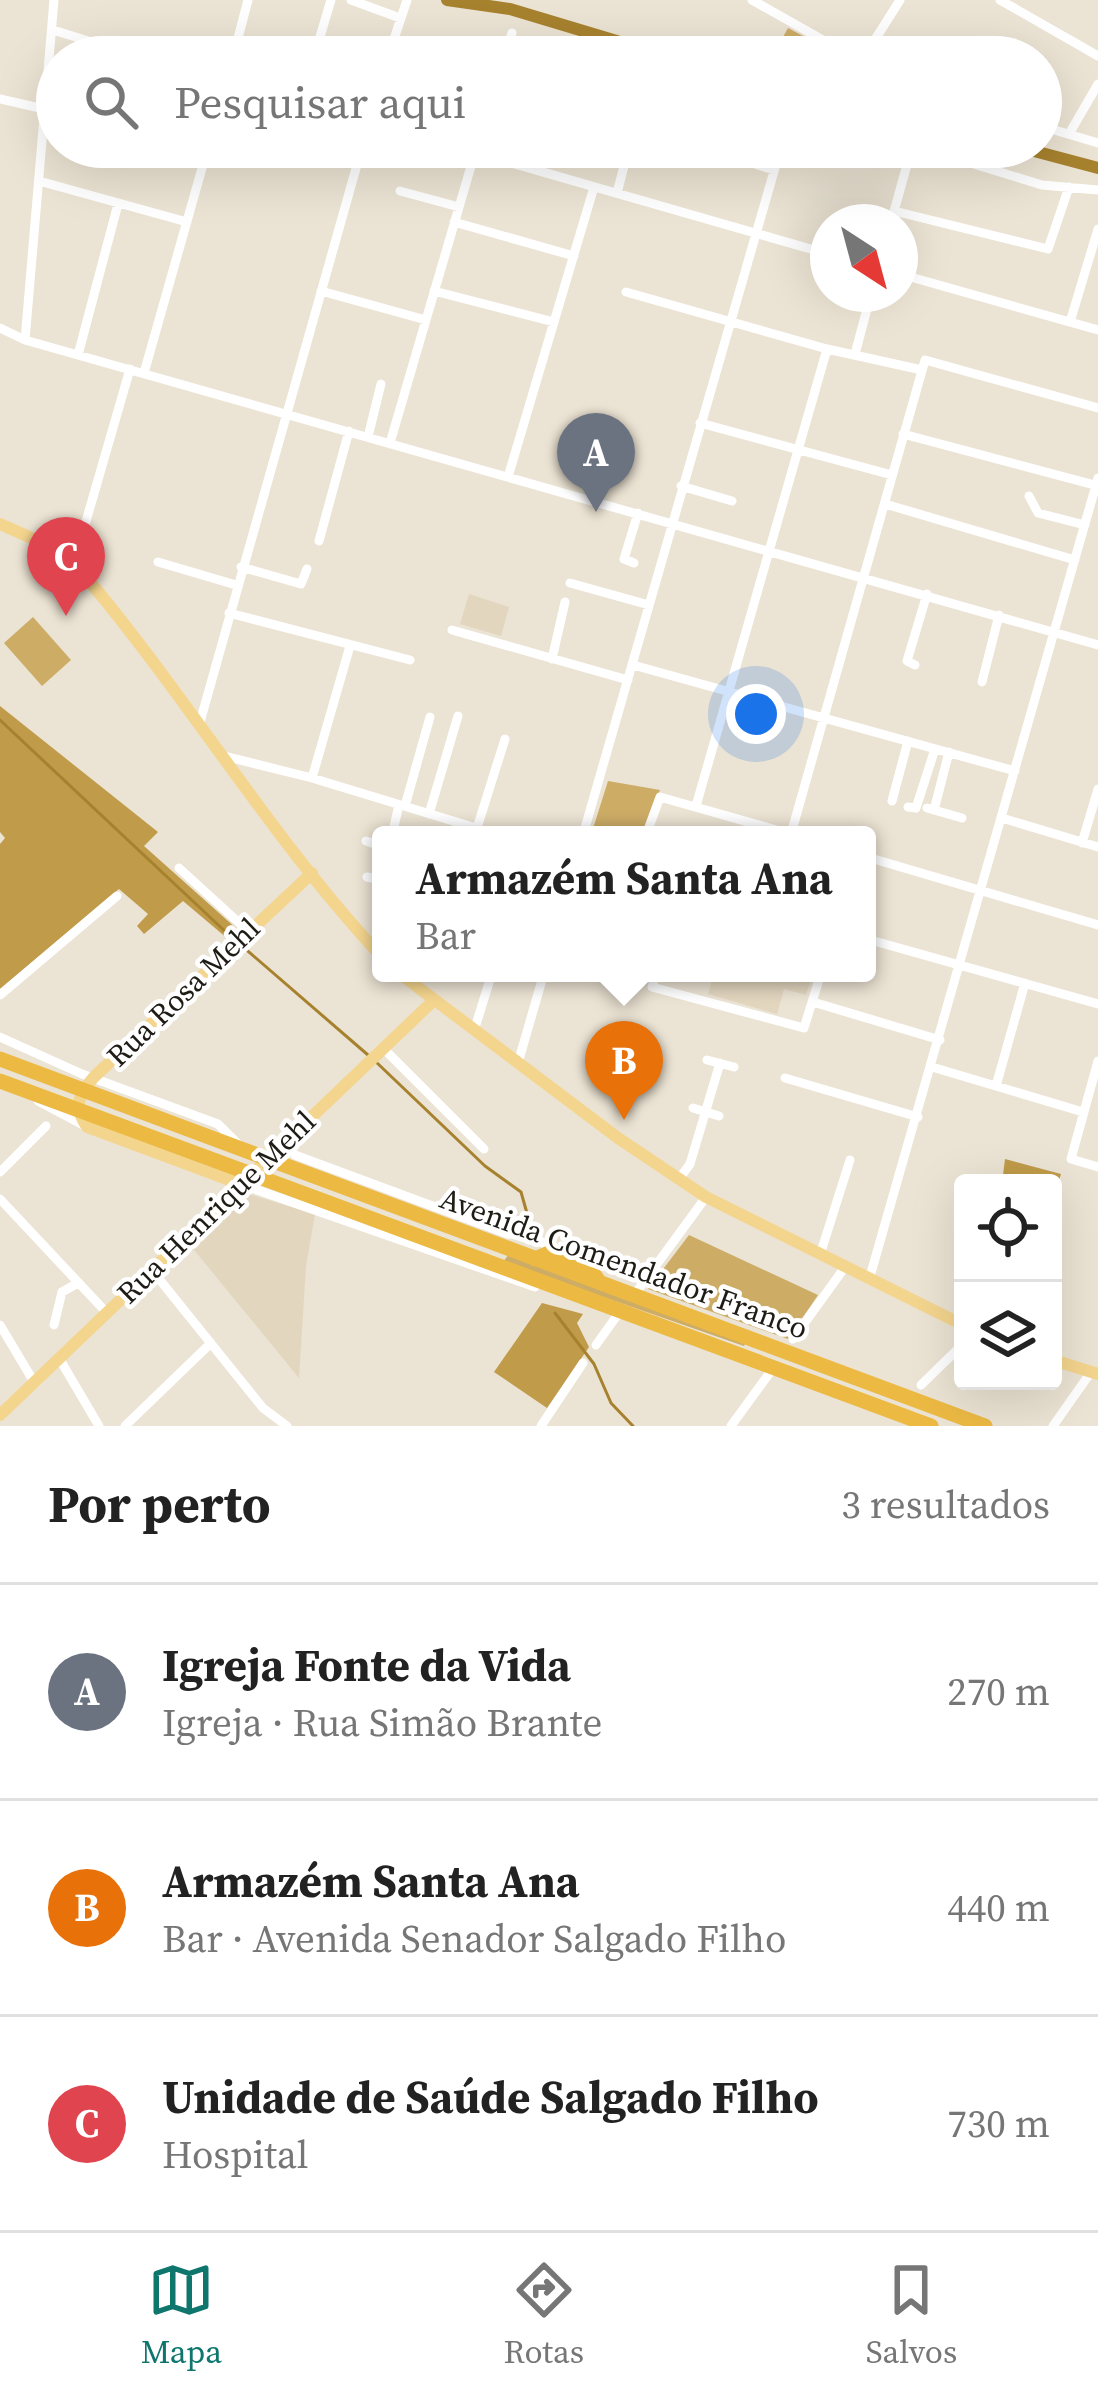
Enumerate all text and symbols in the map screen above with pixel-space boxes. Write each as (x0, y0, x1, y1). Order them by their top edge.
search box (36, 36, 1062, 168)
icon: search (78, 69, 144, 135)
text: Pesquisar aqui (174, 71, 466, 133)
north arrow (810, 204, 918, 312)
pin: A (557, 413, 635, 512)
pin: C (27, 517, 105, 616)
your location (726, 684, 786, 744)
popup (372, 826, 876, 982)
text: Armazém Santa Ana (415, 847, 833, 909)
street label: Rua Rosa Mehl (97, 908, 269, 1076)
text: Bar (415, 909, 476, 962)
pin: B (585, 1021, 663, 1120)
street label: Rua Henrique Mehl (108, 1101, 324, 1313)
map controls (954, 1174, 1062, 1390)
button: locate (954, 1174, 1062, 1282)
street label: Avenida Comendador Franco (434, 1177, 814, 1349)
button: layers (954, 1282, 1062, 1390)
text: Por perto (48, 1469, 271, 1539)
text: 3 resultados (841, 1478, 1050, 1531)
text: Igreja Fonte da Vida (162, 1634, 571, 1696)
text: A (74, 1665, 100, 1718)
text: 270 m (947, 1665, 1050, 1718)
text: Igreja · Rua Simão Brante (162, 1696, 602, 1749)
text: Armazém Santa Ana (162, 1850, 579, 1912)
text: B (74, 1881, 100, 1934)
text: 440 m (947, 1881, 1050, 1934)
text: Bar · Avenida Senador Salgado Filho (162, 1912, 786, 1965)
text: Unidade de Saúde Salgado Filho (162, 2066, 819, 2128)
text: C (75, 2097, 99, 2150)
text: 730 m (947, 2097, 1050, 2150)
text: Hospital (162, 2128, 308, 2181)
tab: Mapa (141, 2257, 222, 2374)
tab: Rotas (503, 2257, 584, 2374)
tab: Salvos (866, 2257, 957, 2374)

